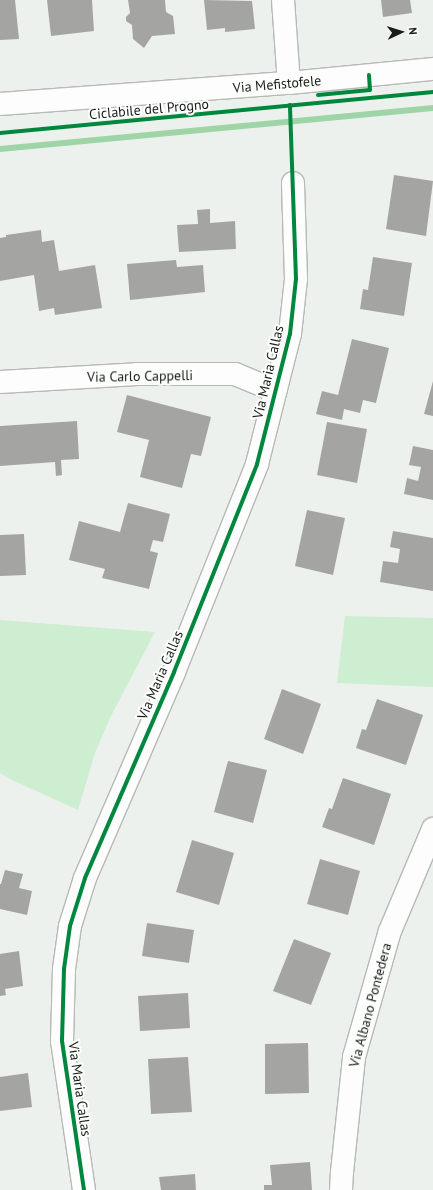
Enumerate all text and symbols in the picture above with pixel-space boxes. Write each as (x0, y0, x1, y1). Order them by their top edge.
north arrow (381, 12, 421, 52)
text: N (406, 27, 420, 35)
street label: Via Mefistofele (232, 72, 322, 96)
street label: Ciclabile del Progno (88, 95, 210, 123)
street label: Via Maria Callas (249, 324, 287, 420)
street label: Via Carlo Cappelli (87, 367, 193, 385)
street label: Via Maria Callas (134, 628, 186, 722)
street label: Via Albano Pontedera (345, 941, 395, 1069)
street label: Via Maria Callas (65, 1041, 95, 1137)

